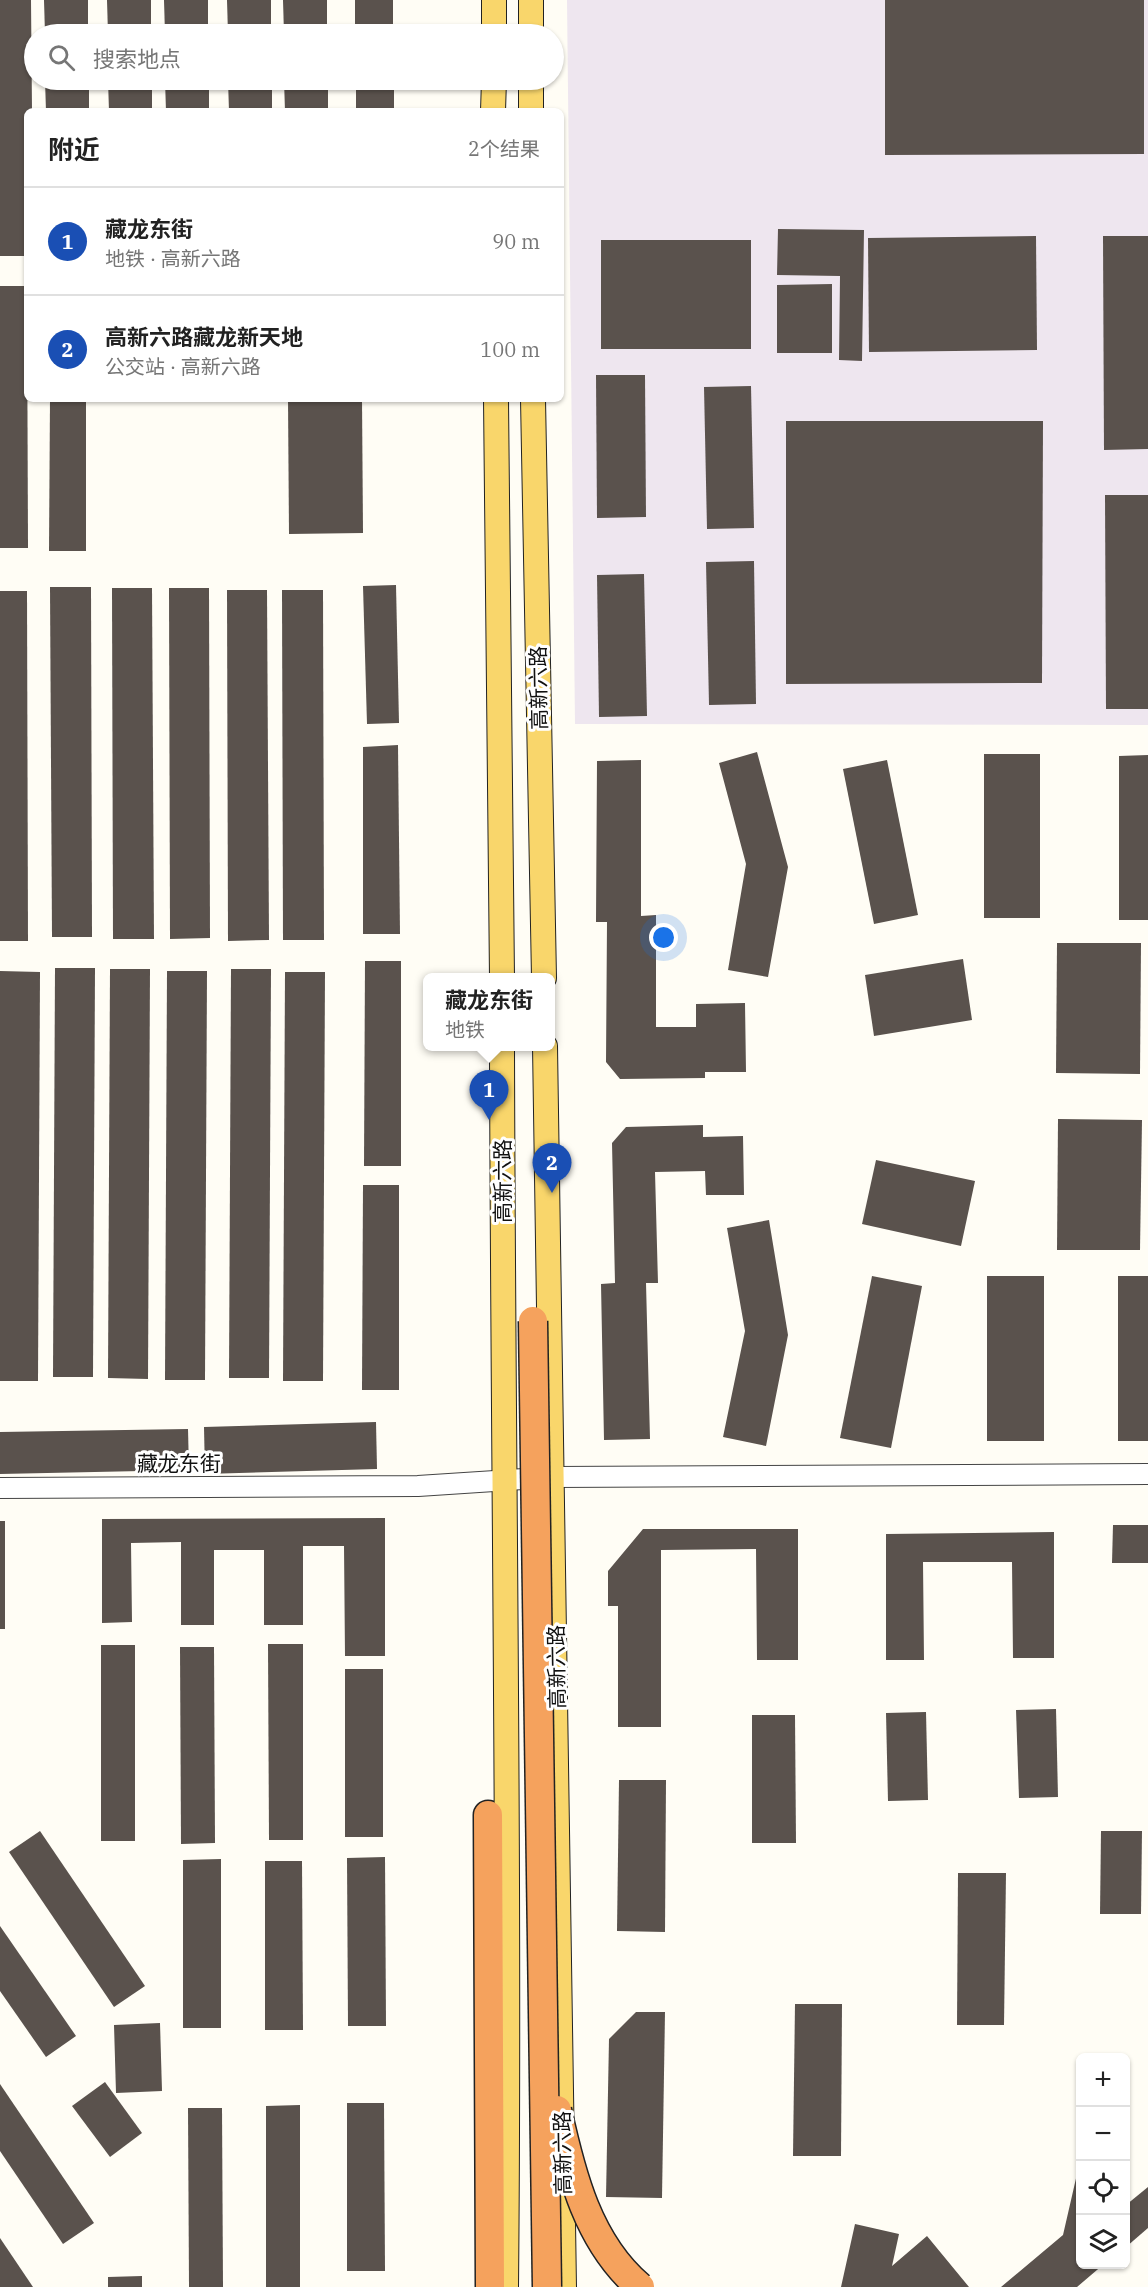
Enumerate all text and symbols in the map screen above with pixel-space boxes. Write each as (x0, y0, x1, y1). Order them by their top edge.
search box (24, 24, 564, 90)
icon: search (45, 41, 78, 74)
text: 搜索地点 (93, 44, 181, 73)
text: 附近 (48, 132, 100, 166)
text: 2个结果 (468, 135, 540, 162)
text: 藏龙东街 (105, 214, 193, 243)
text: 1 (62, 228, 74, 255)
text: 90 m (492, 228, 540, 255)
text: 地铁 · 高新六路 (105, 245, 241, 272)
text: 高新六路藏龙新天地 (105, 322, 303, 351)
text: 2 (62, 336, 74, 363)
text: 100 m (480, 336, 540, 363)
text: 公交站 · 高新六路 (105, 353, 261, 380)
street label: 高新六路 (523, 646, 553, 730)
your location (649, 923, 678, 952)
popup (423, 973, 555, 1051)
text: 藏龙东街 (445, 985, 533, 1014)
text: 地铁 (445, 1016, 485, 1043)
pin: 1 (470, 1070, 508, 1120)
street label: 高新六路 (488, 1139, 516, 1223)
pin: 2 (532, 1144, 572, 1193)
street label: 藏龙东街 (137, 1449, 221, 1477)
street label: 高新六路 (541, 1625, 571, 1709)
map controls (1076, 2053, 1130, 2269)
button: + (1076, 2053, 1130, 2107)
button: − (1076, 2107, 1130, 2161)
street label: 高新六路 (547, 2111, 577, 2195)
button: locate (1076, 2161, 1130, 2215)
button: layers (1076, 2215, 1130, 2269)

